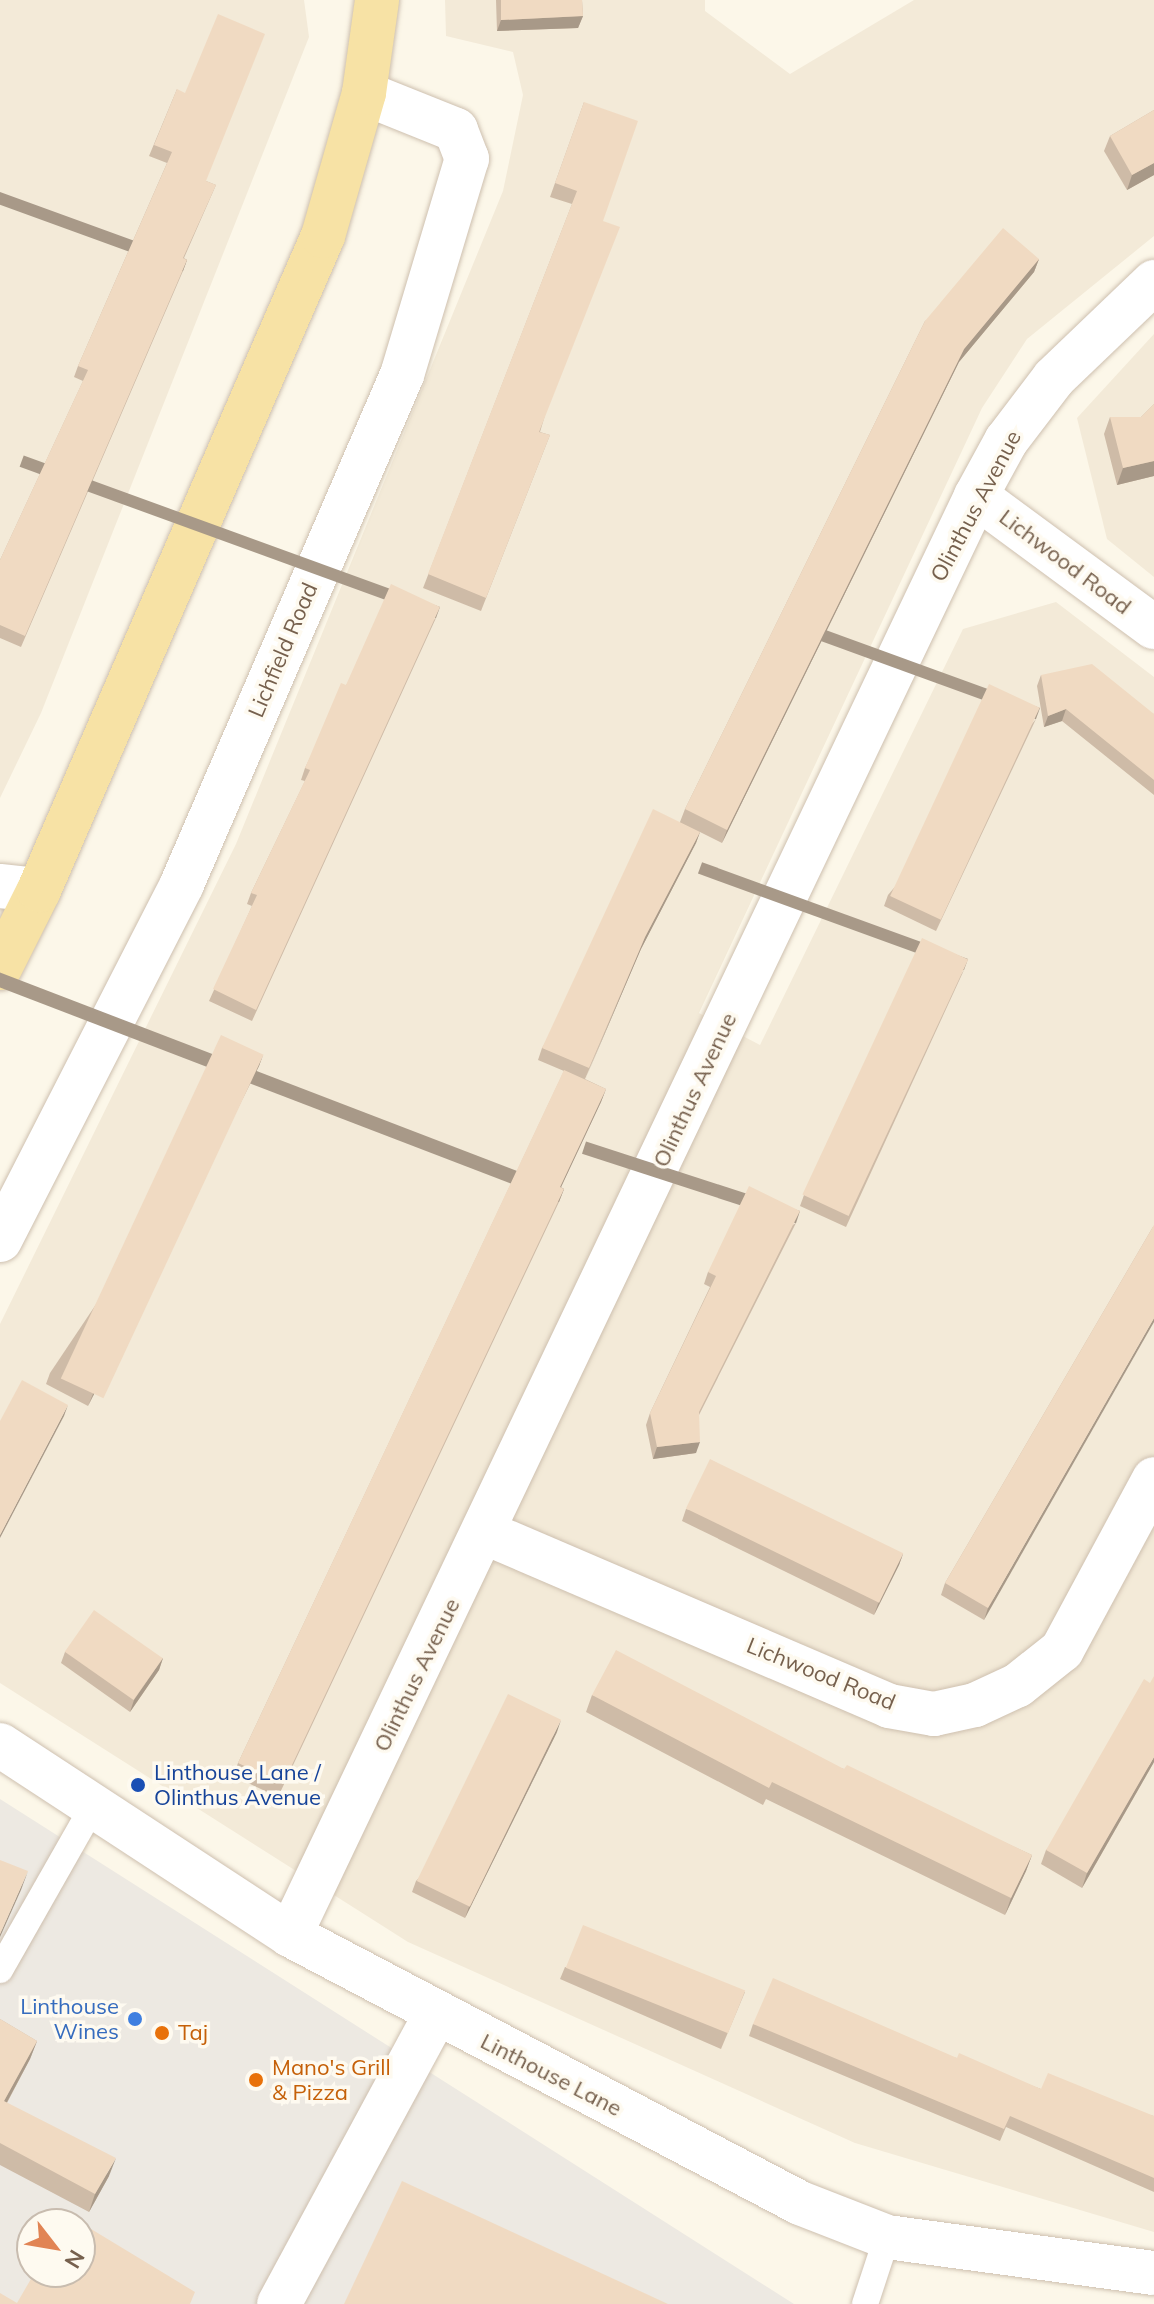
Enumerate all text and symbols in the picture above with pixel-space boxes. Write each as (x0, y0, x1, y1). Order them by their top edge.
street label: Olinthus Avenue (925, 426, 1027, 586)
street label: Lichwood Road (994, 504, 1136, 620)
street label: Lichfield Road (243, 579, 323, 721)
street label: Olinthus Avenue (648, 1009, 742, 1171)
street label: Olinthus Avenue (369, 1594, 465, 1756)
street label: Lichwood Road (743, 1632, 899, 1716)
place label: Linthouse Lane / Olinthus Avenue (154, 1759, 321, 1810)
marker: Linthouse Lane / Olinthus Avenue (129, 1776, 147, 1794)
place label: Linthouse Wines (20, 1993, 119, 2044)
marker: Linthouse Wines (126, 2010, 144, 2028)
place label: Taj (178, 2020, 208, 2046)
marker: Taj (153, 2024, 171, 2042)
street label: Linthouse Lane (476, 2028, 626, 2122)
place label: Mano's Grill & Pizza (272, 2054, 391, 2106)
marker: Mano's Grill & Pizza (247, 2071, 265, 2089)
north arrow (16, 2208, 96, 2288)
text: N (59, 2245, 91, 2274)

